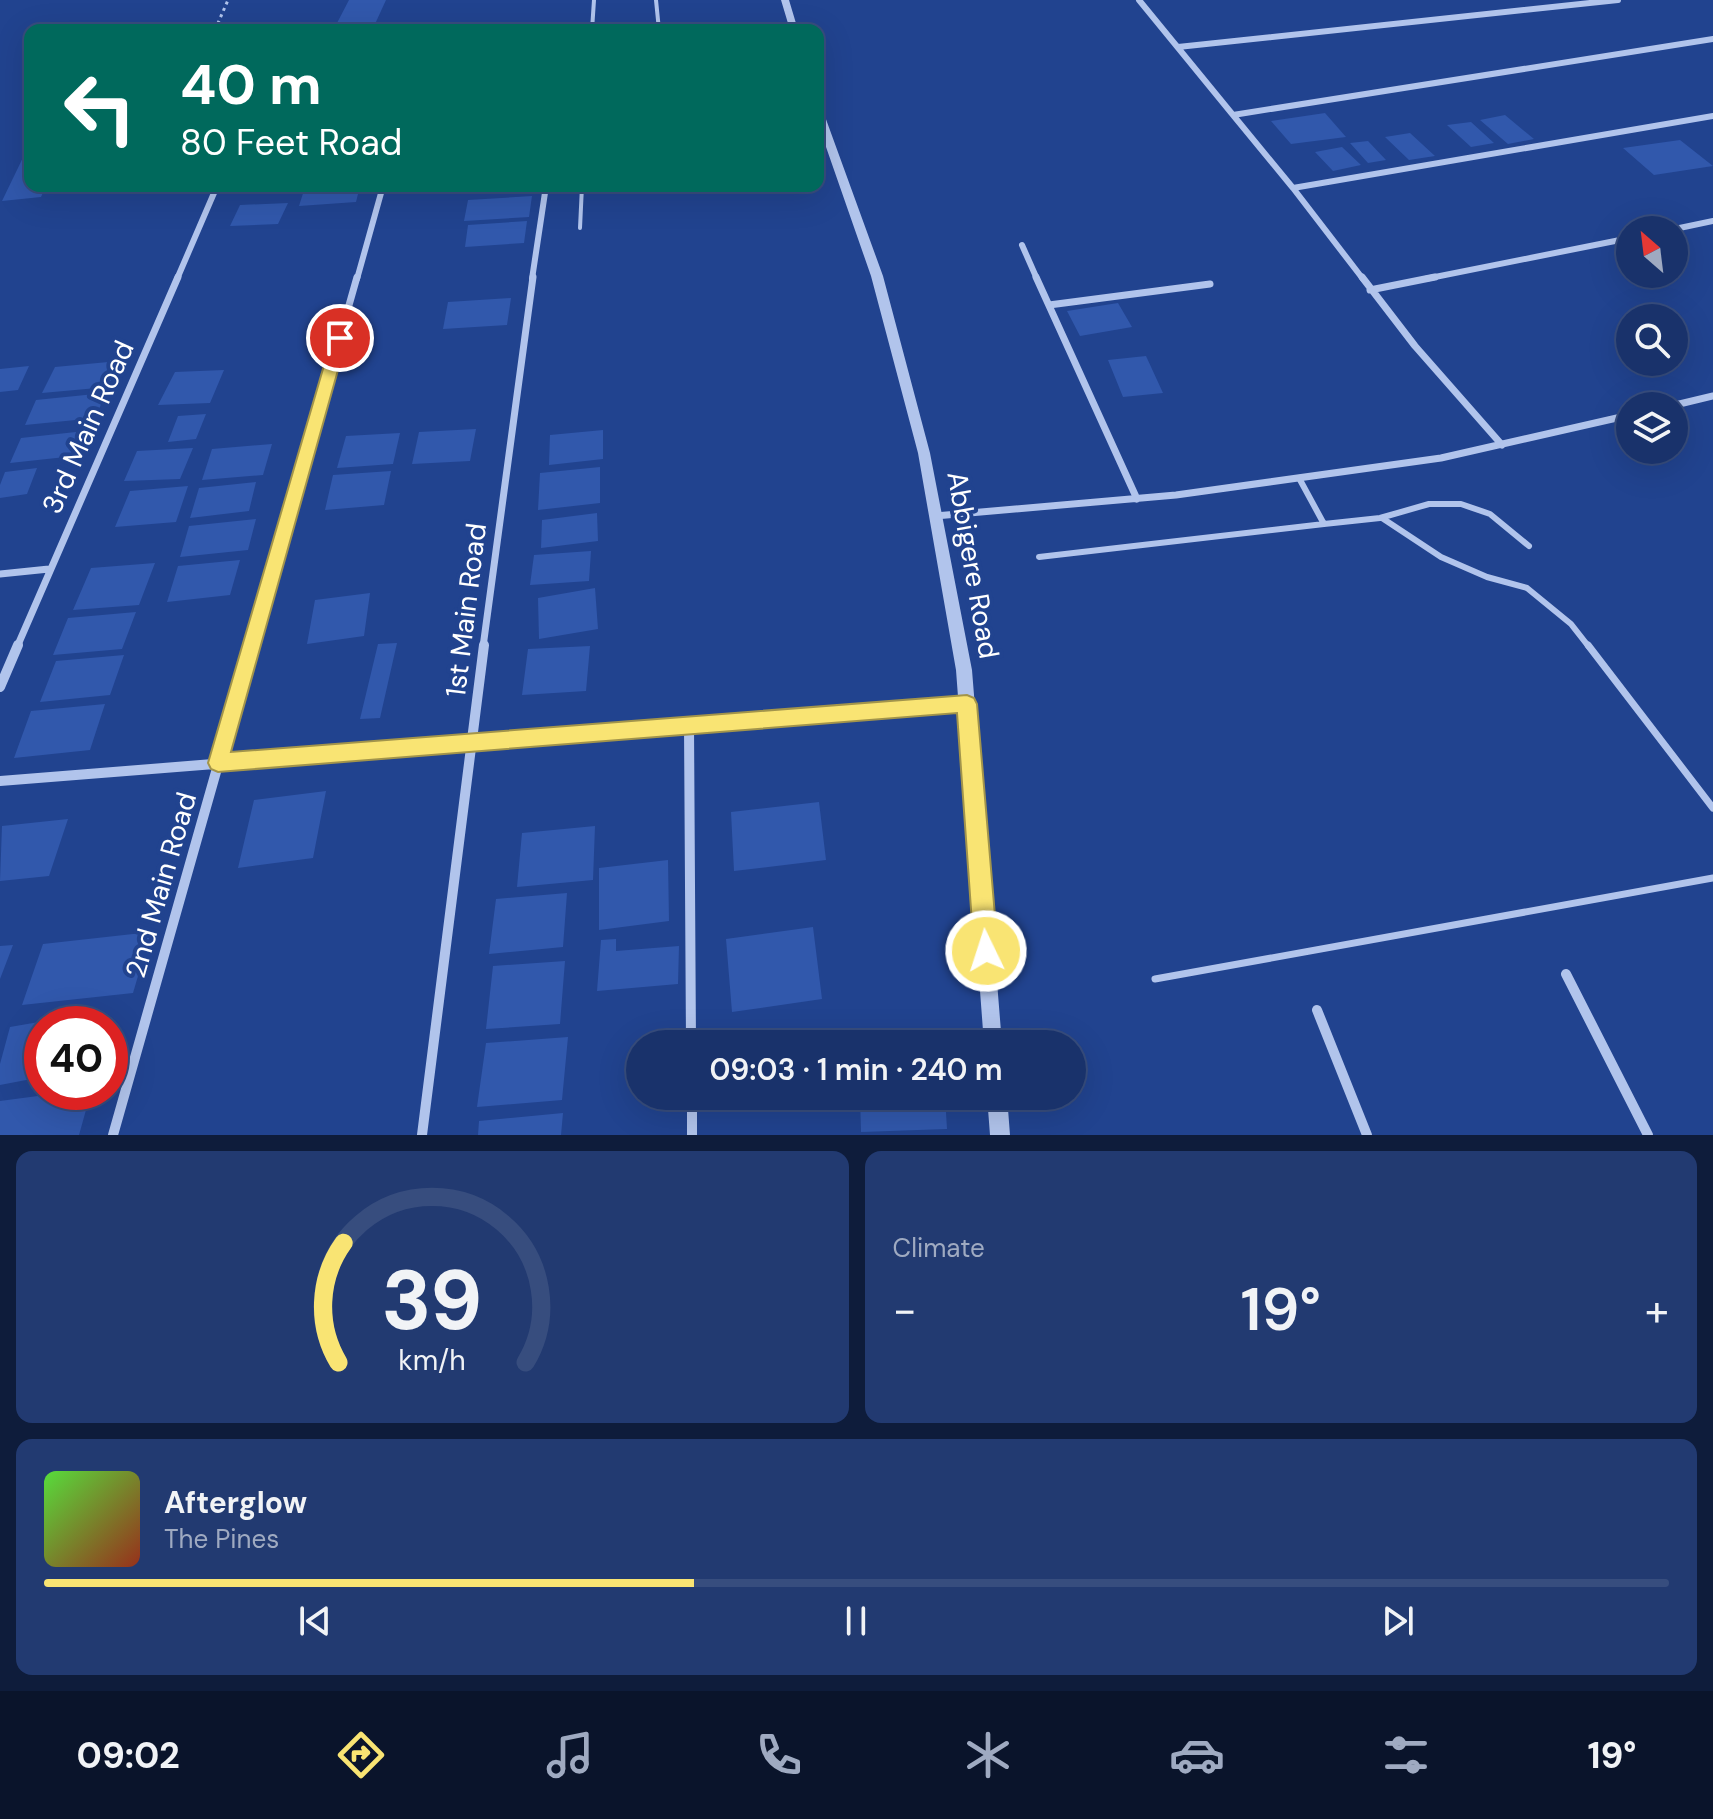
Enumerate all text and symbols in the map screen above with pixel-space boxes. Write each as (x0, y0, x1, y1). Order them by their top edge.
text: 40 m (180, 48, 322, 121)
icon: left (48, 56, 152, 160)
text: 80 Feet Road (180, 119, 402, 166)
north arrow (1616, 216, 1688, 288)
map controls (1616, 216, 1688, 464)
pin (306, 304, 374, 372)
button: search (1616, 304, 1688, 376)
icon: arrive (318, 316, 362, 360)
street label: 3rd Main Road (33, 335, 143, 519)
button: layers (1616, 392, 1688, 464)
street label: Abbigere Road (938, 468, 1008, 662)
street label: 1st Main Road (437, 521, 495, 699)
street label: 2nd Main Road (117, 788, 205, 982)
position arrow (944, 909, 1028, 993)
speed limit sign: 40 (24, 1006, 128, 1110)
text: 09:03 · 1 min · 240 m (709, 1050, 1003, 1089)
text: Climate (893, 1231, 985, 1265)
text: 39 (382, 1246, 483, 1355)
text: 19° (1241, 1270, 1321, 1349)
text: − (893, 1281, 917, 1339)
text: + (1645, 1281, 1669, 1339)
text: km/h (398, 1342, 466, 1379)
text: Afterglow (164, 1483, 307, 1522)
text: The Pines (164, 1522, 279, 1556)
icon: previous (293, 1599, 337, 1643)
icon: pause (834, 1599, 878, 1643)
icon: next (1376, 1599, 1420, 1643)
icon: directions (333, 1727, 389, 1783)
icon: music (542, 1727, 598, 1783)
icon: phone (751, 1727, 807, 1783)
icon: climate (960, 1727, 1016, 1783)
icon: car (1169, 1727, 1225, 1783)
icon: filters (1378, 1727, 1434, 1783)
text: 09:02 (77, 1732, 180, 1779)
text: 19° (1587, 1732, 1636, 1779)

